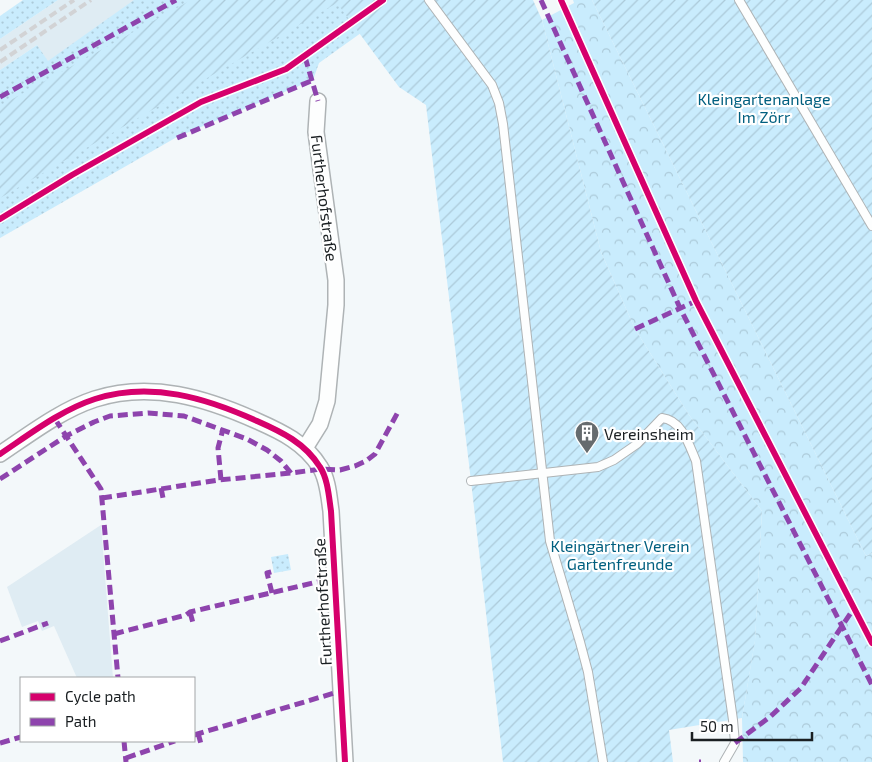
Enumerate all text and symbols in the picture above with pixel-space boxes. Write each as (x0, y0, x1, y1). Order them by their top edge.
park label: Kleingartenanlage Im Zörr (697, 89, 831, 126)
street label: Furtherhofstraße (308, 134, 342, 262)
building icon: Vereinsheim (574, 420, 600, 454)
place label: Vereinsheim (604, 424, 694, 443)
park label: Kleingärtner Verein Gartenfreunde (550, 536, 690, 573)
street label: Furtherhofstraße (309, 538, 335, 666)
legend (20, 677, 195, 742)
text: Cycle path (65, 687, 136, 705)
scale bar (692, 710, 812, 742)
text: Path (65, 712, 96, 730)
text: 50 m (700, 717, 734, 735)

